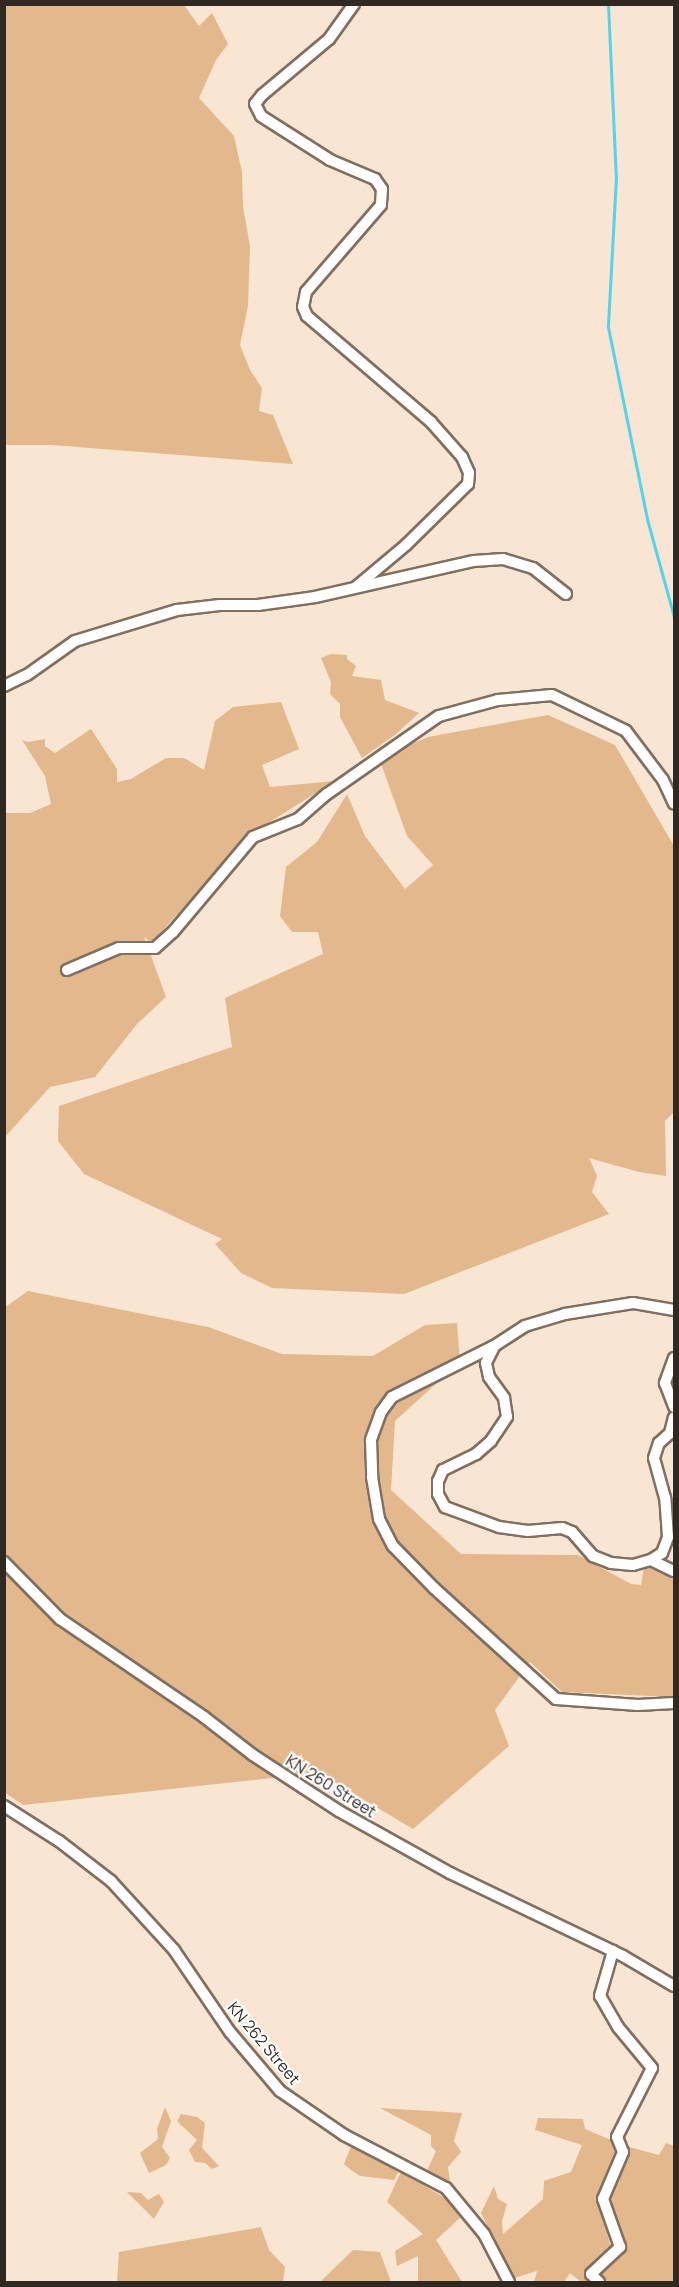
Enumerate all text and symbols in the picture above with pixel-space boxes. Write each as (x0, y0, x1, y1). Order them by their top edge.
street label: KN 260 Street (282, 1751, 380, 1821)
street label: KN 262 Street (224, 1998, 304, 2088)

